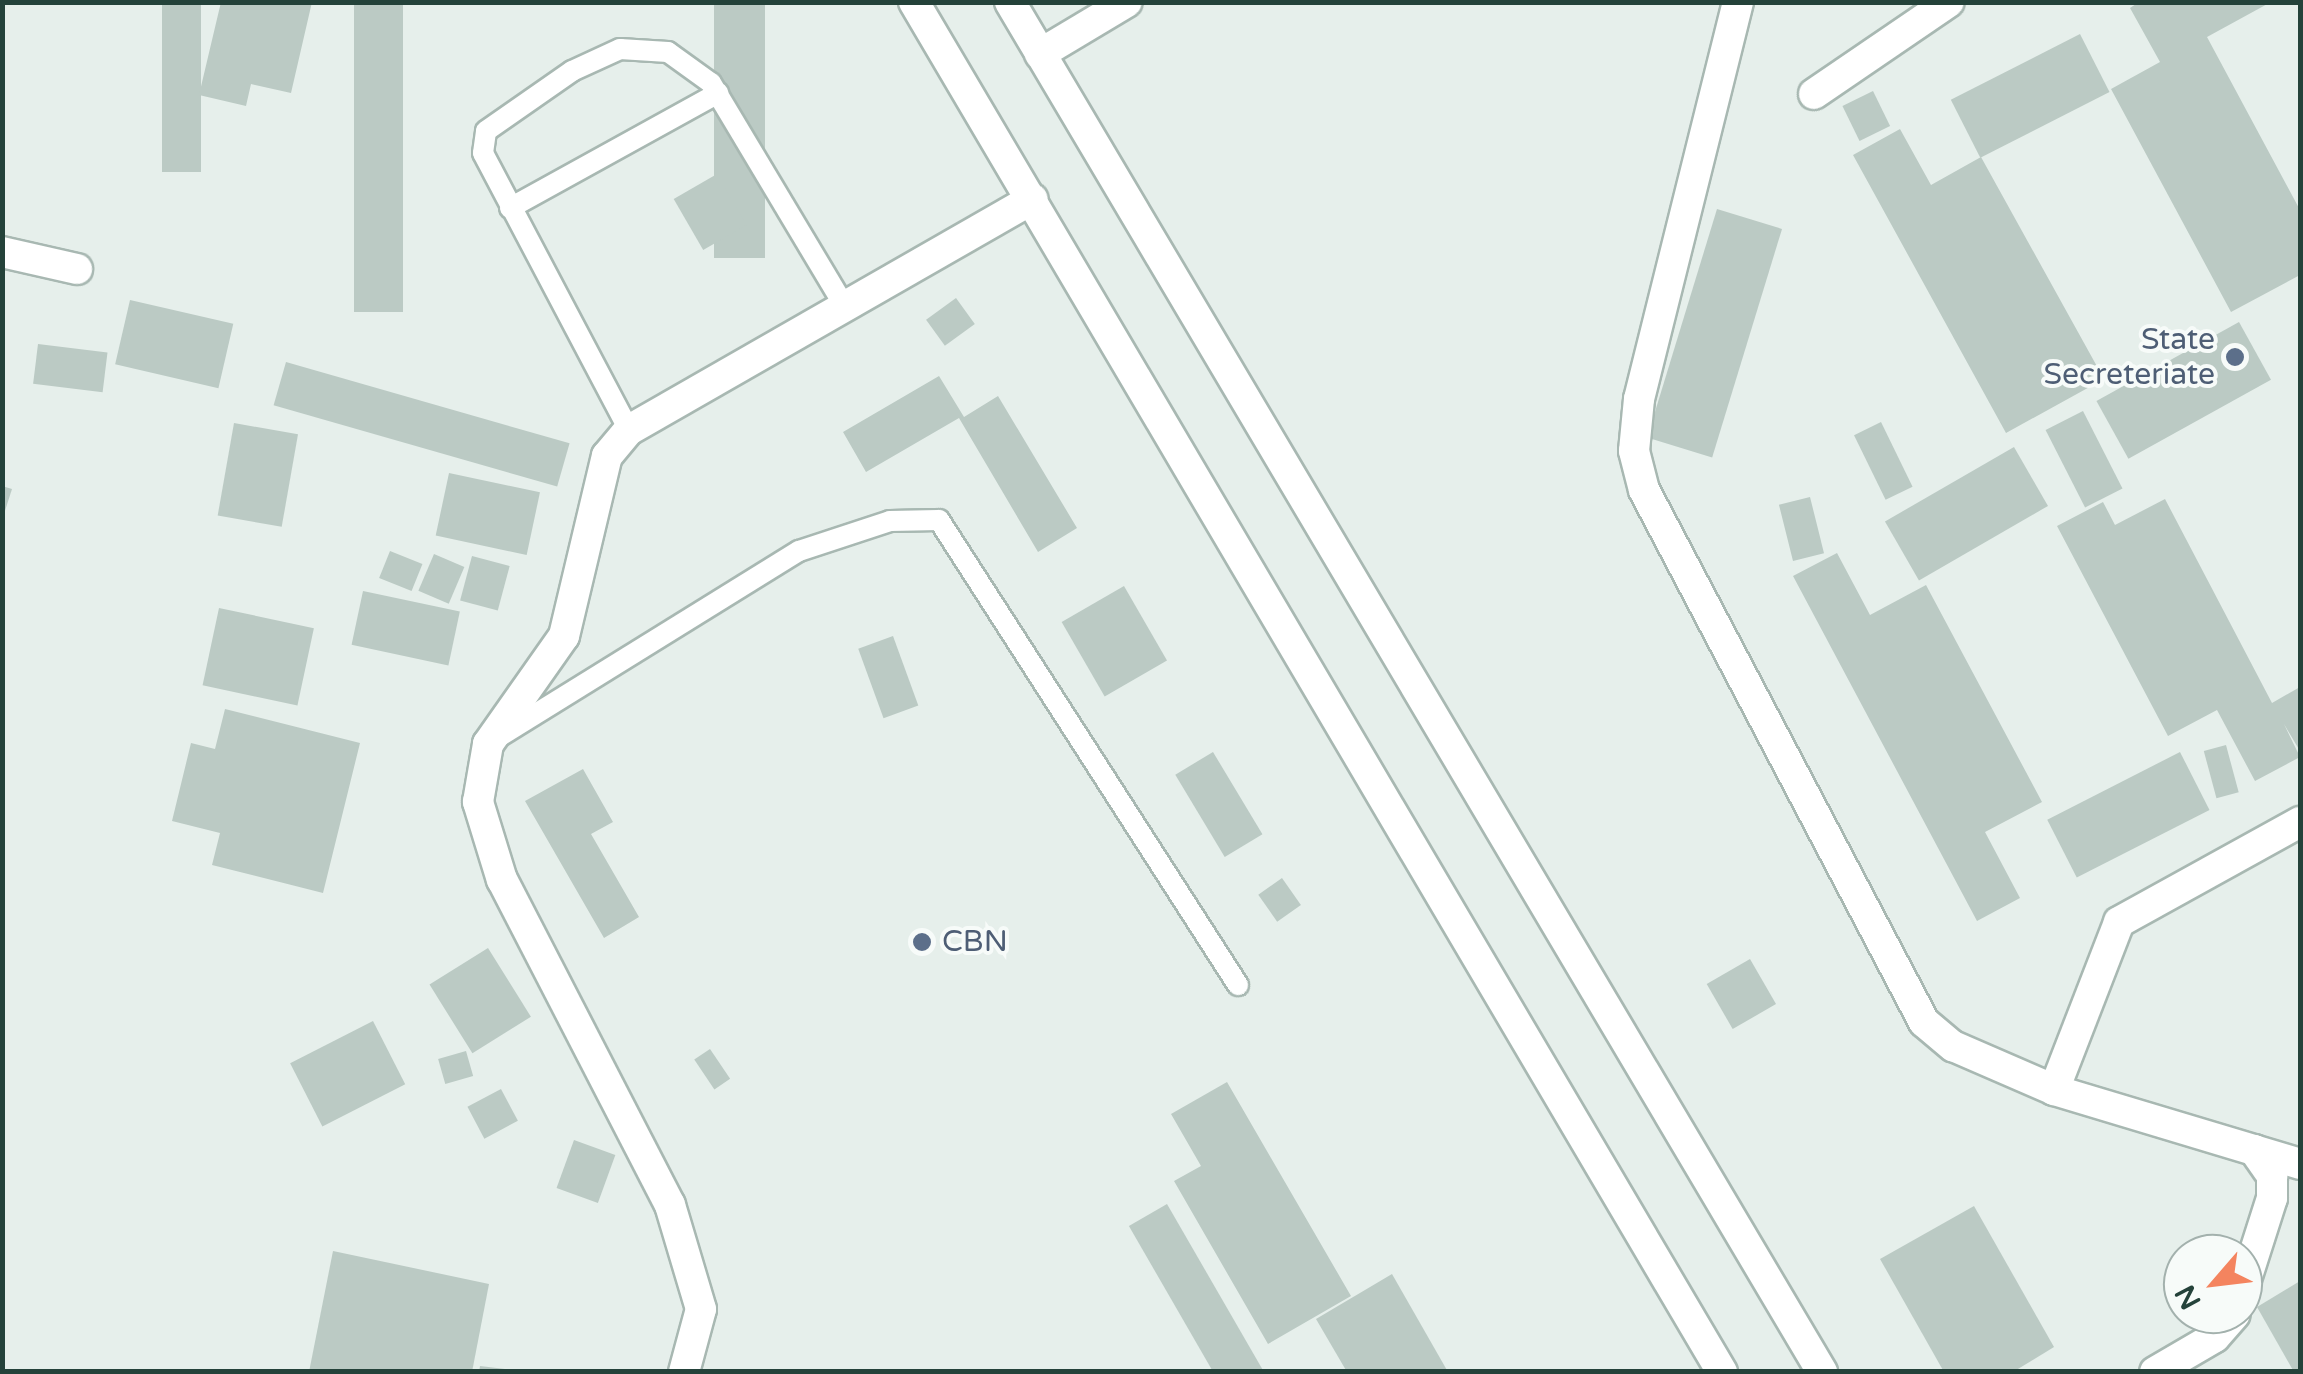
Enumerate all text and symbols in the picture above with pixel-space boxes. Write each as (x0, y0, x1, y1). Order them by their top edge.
place label: State Secreteriate (2044, 322, 2215, 392)
marker: State Secreteriate (2224, 346, 2246, 368)
place label: CBN (942, 924, 1008, 960)
marker: CBN (911, 931, 933, 953)
north arrow (2163, 1234, 2263, 1334)
text: N (2168, 1279, 2209, 1315)

